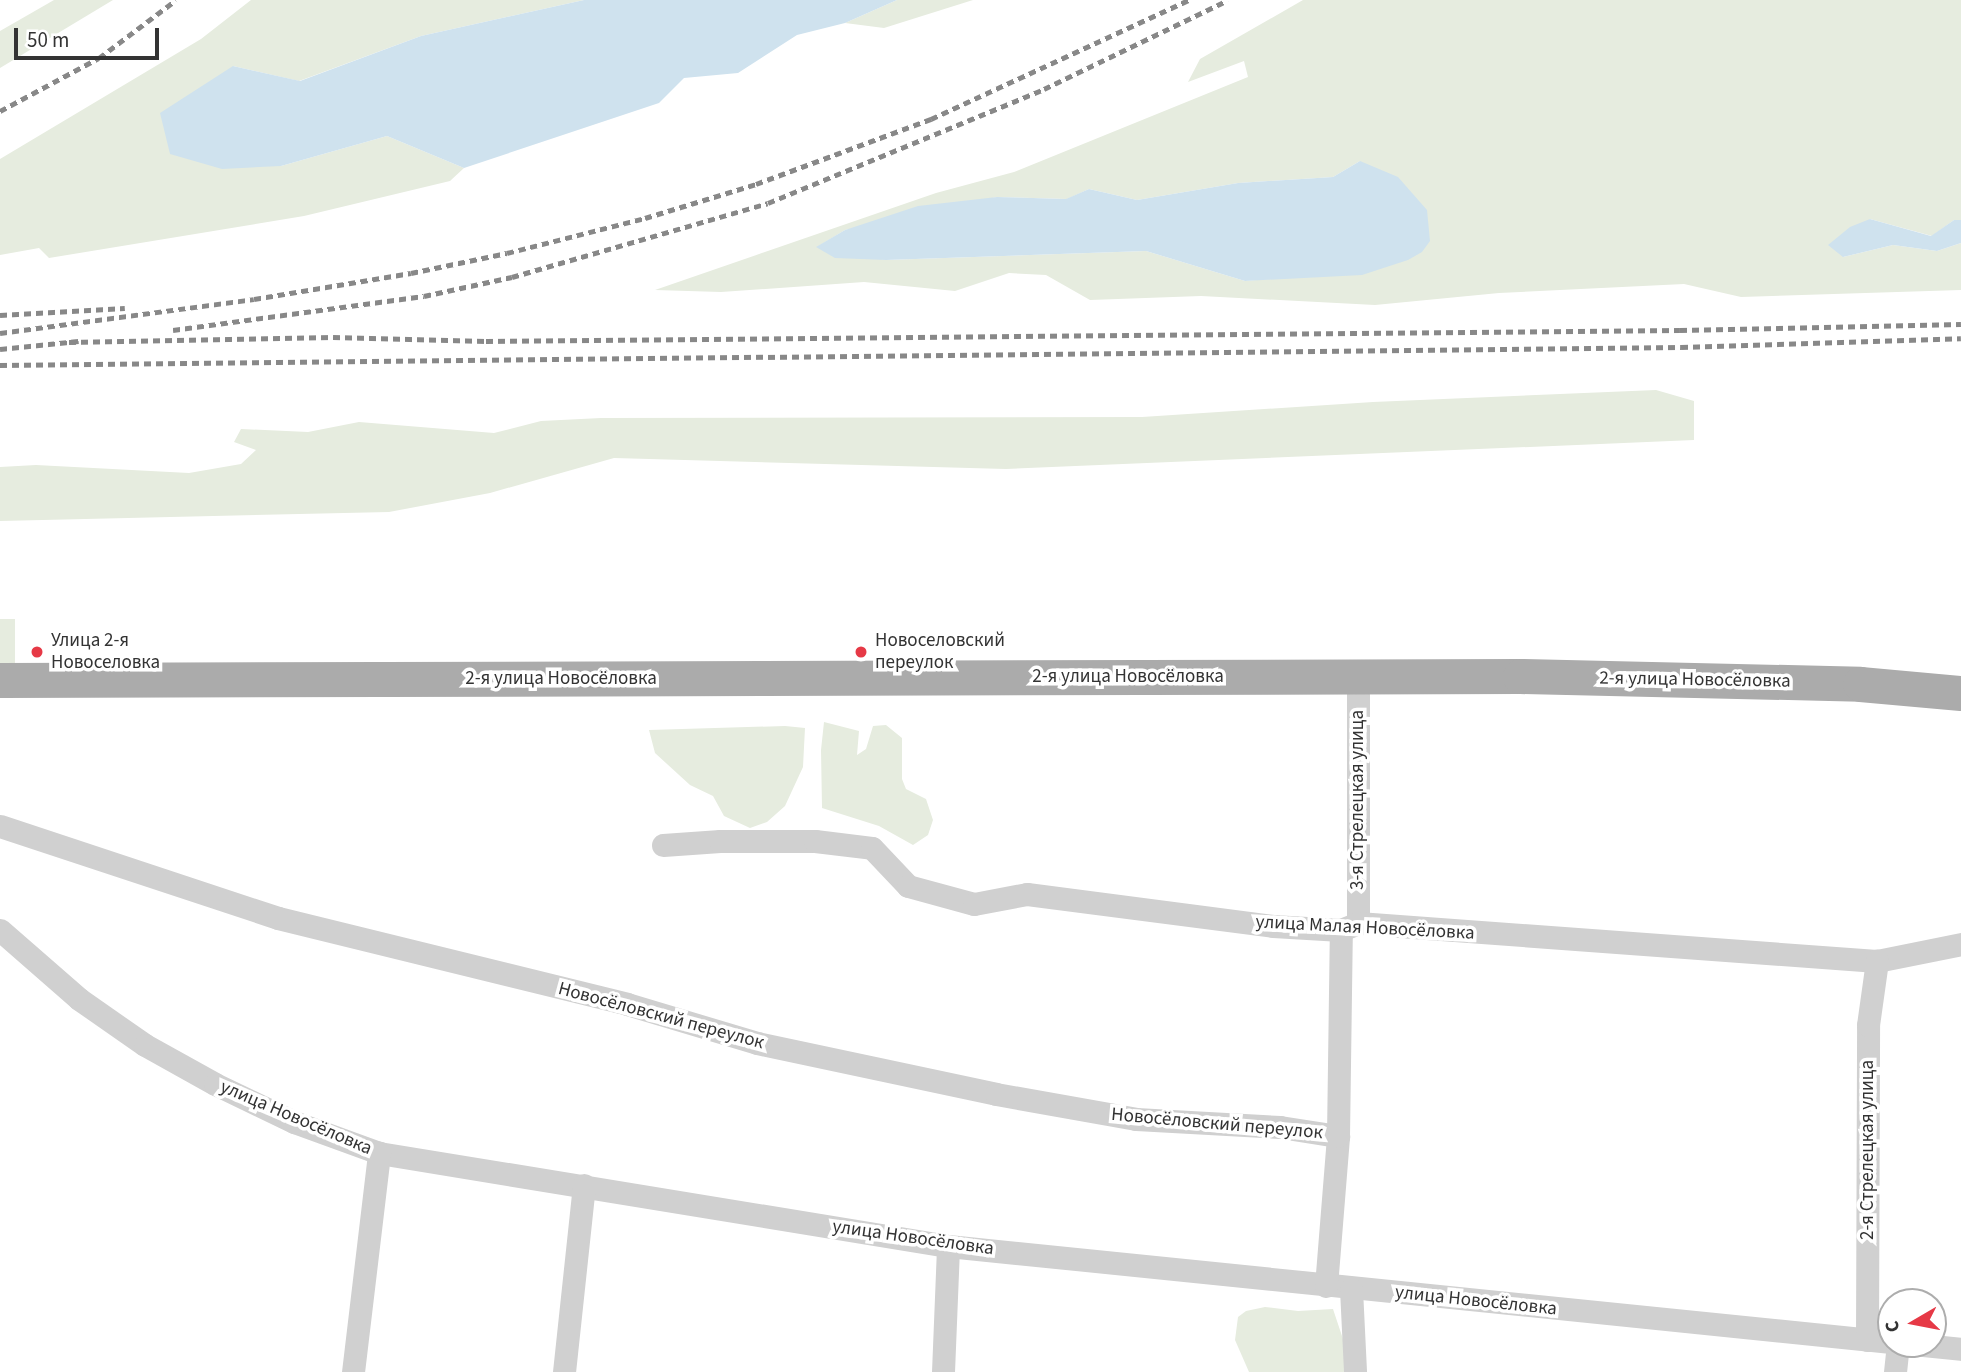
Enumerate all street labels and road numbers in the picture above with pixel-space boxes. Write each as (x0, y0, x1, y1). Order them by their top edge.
street label: 2-я улица Новосёловка (1032, 666, 1224, 688)
street label: 2-я улица Новосёловка (1599, 667, 1791, 693)
street label: 2-я улица Новосёловка (465, 668, 657, 690)
street label: 3-я Стрелецкая улица (1347, 710, 1369, 890)
street label: улица Малая Новосёловка (1255, 911, 1475, 945)
street label: Новосёловский переулок (556, 978, 766, 1054)
street label: 2-я Стрелецкая улица (1857, 1060, 1879, 1240)
street label: улица Новосёловка (217, 1076, 375, 1160)
street label: Новосёловский переулок (1110, 1103, 1324, 1145)
street label: улица Новосёловка (831, 1215, 995, 1261)
street label: улица Новосёловка (1394, 1281, 1558, 1321)

